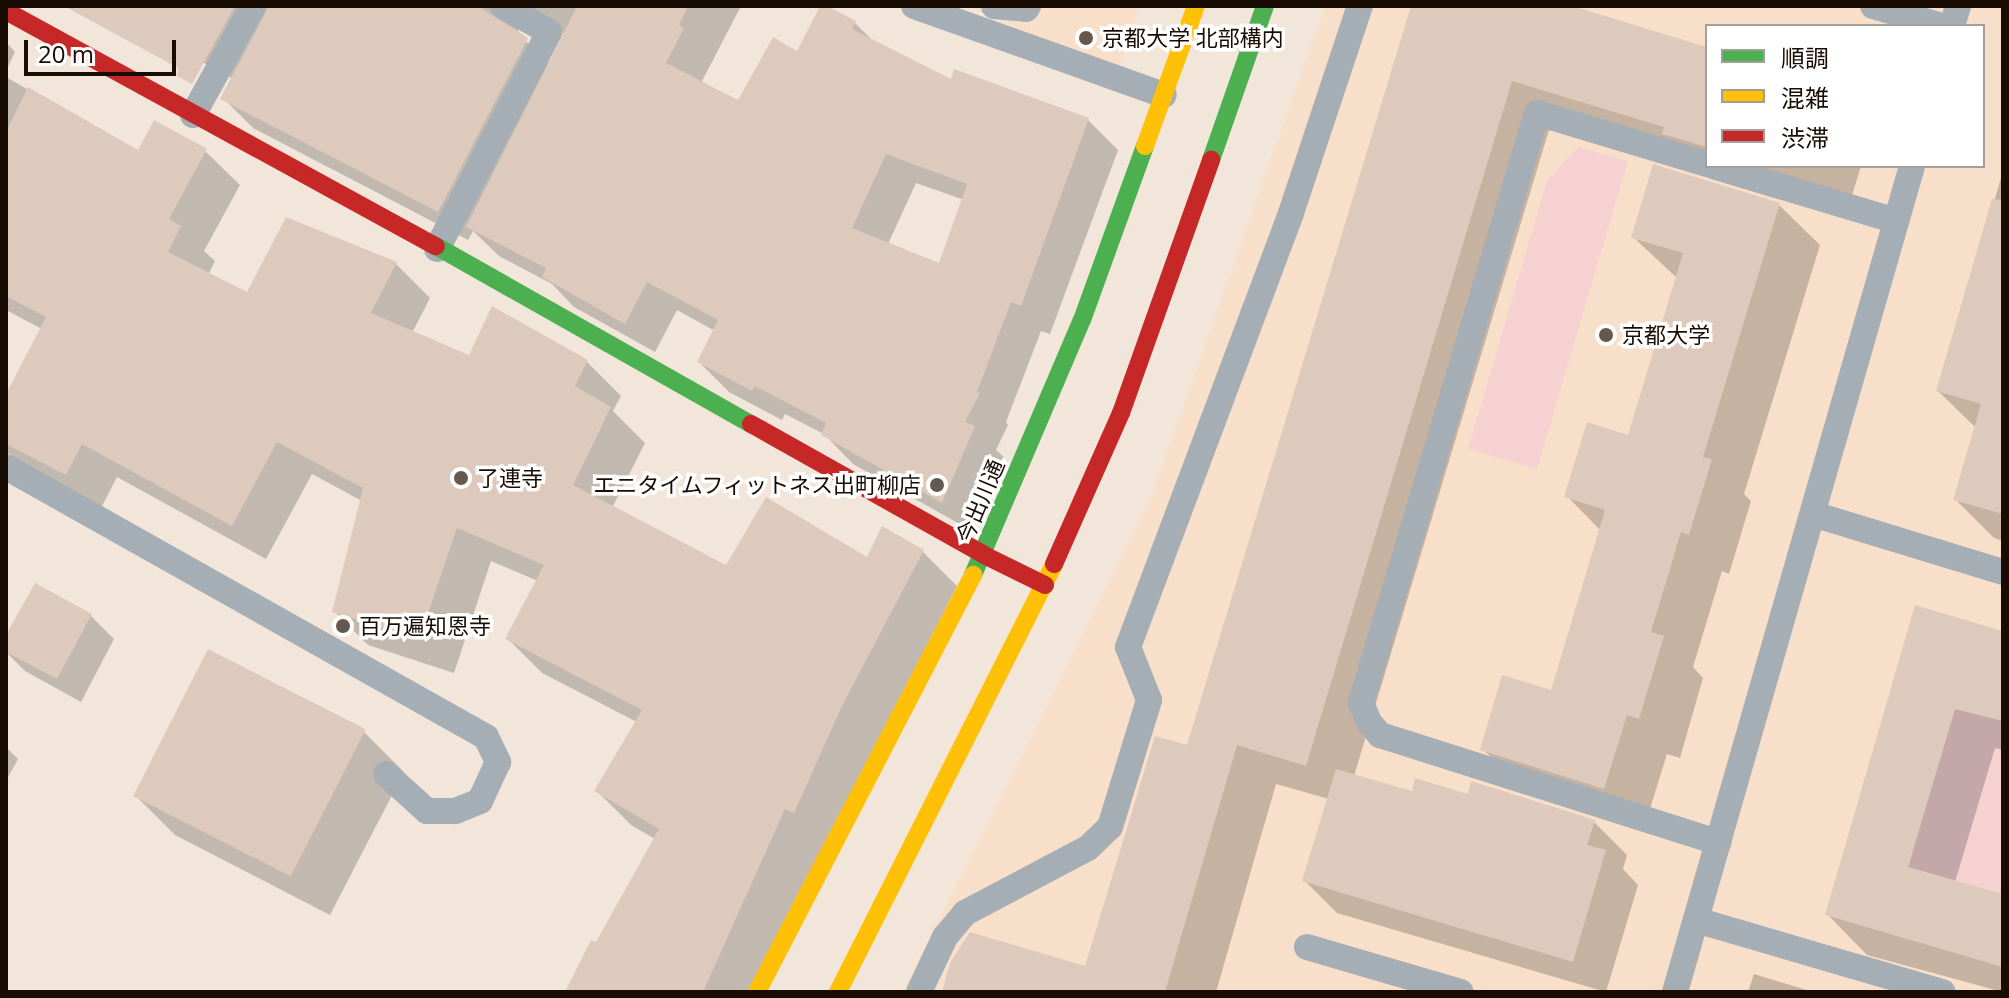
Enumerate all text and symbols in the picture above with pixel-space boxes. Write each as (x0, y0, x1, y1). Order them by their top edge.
scale bar (28, 24, 180, 74)
legend (1705, 24, 1985, 168)
place label: 京都大学 北部構内 (1102, 25, 1284, 51)
marker: 京都大学 北部構内 (1077, 29, 1095, 47)
text: 20 m (38, 37, 94, 70)
text: 順調 (1781, 41, 1829, 74)
text: 混雑 (1781, 81, 1829, 114)
text: 渋滞 (1781, 121, 1829, 154)
place label: 京都大学 (1622, 322, 1710, 348)
marker: 京都大学 (1597, 326, 1615, 344)
street label: 今出川通 (951, 455, 1009, 547)
place label: 了連寺 (477, 465, 543, 491)
marker: 了連寺 (452, 469, 470, 487)
place label: エニタイムフィットネス出町柳店 (591, 472, 921, 498)
marker: エニタイムフィットネス出町柳店 (928, 476, 946, 494)
place label: 百万遍知恩寺 (359, 613, 491, 639)
marker: 百万遍知恩寺 (334, 617, 352, 635)

